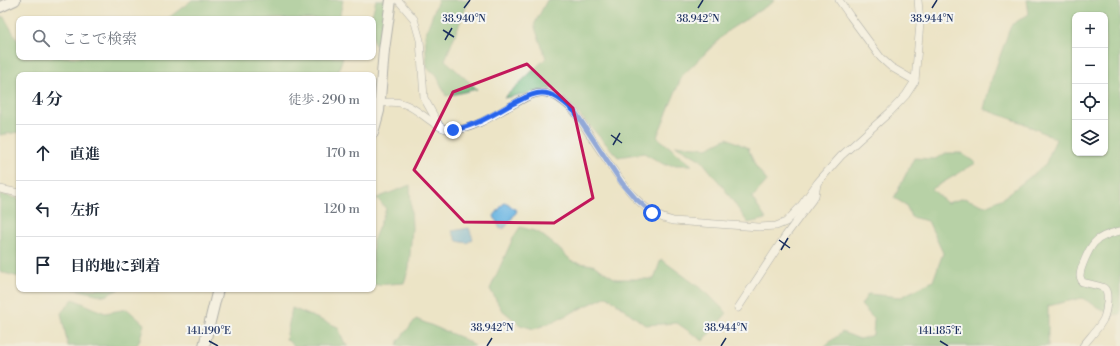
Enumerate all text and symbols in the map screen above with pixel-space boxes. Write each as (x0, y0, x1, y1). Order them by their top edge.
map controls (1072, 12, 1108, 156)
button: + (1072, 12, 1108, 48)
text: 38.940°N (442, 13, 486, 25)
text: 38.942°N (677, 13, 720, 25)
text: 38.944°N (910, 13, 954, 25)
search box (16, 16, 376, 60)
icon: search (30, 27, 52, 49)
text: ここで検索 (62, 30, 137, 49)
button: − (1072, 48, 1108, 84)
button: locate (1072, 84, 1108, 120)
text: 4 分 (32, 89, 63, 111)
text: 徒歩 · 290 m (289, 92, 360, 108)
button: layers (1072, 120, 1108, 156)
route end (444, 121, 462, 139)
icon: ahead (32, 142, 54, 164)
text: 直進 (70, 145, 100, 164)
text: 170 m (326, 145, 360, 161)
icon: left (32, 198, 54, 220)
text: 左折 (70, 201, 100, 220)
text: 120 m (324, 201, 360, 217)
route start (643, 204, 661, 222)
icon: arrive (32, 254, 54, 276)
text: 目的地に到着 (70, 257, 160, 276)
text: 38.942°N (471, 322, 514, 334)
text: 38.944°N (704, 322, 748, 334)
text: 141.190°E (187, 325, 231, 337)
text: 141.185°E (918, 325, 962, 337)

